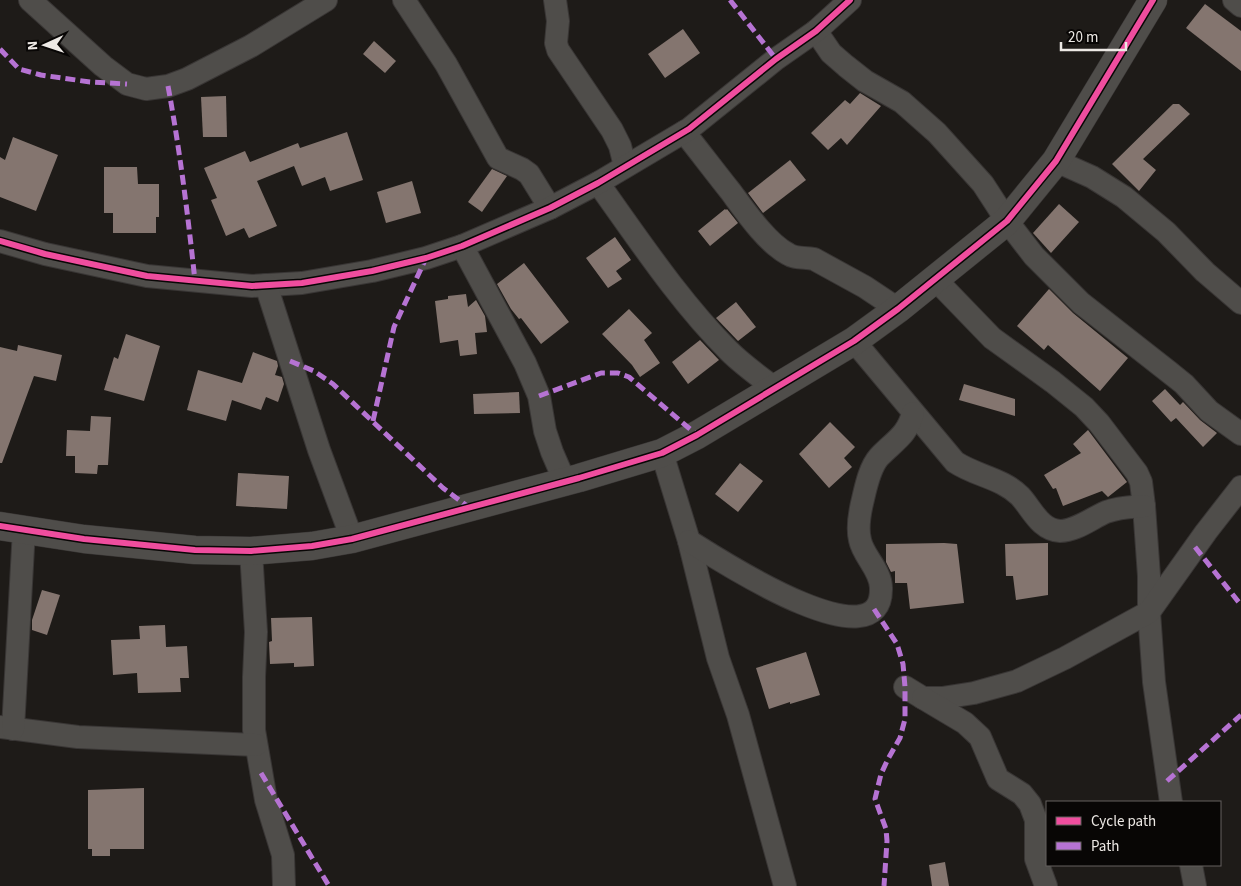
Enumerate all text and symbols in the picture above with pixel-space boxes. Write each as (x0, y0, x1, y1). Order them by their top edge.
north arrow (20, 20, 70, 70)
scale bar (1061, 20, 1126, 52)
text: 20 m (1068, 27, 1098, 48)
text: N (23, 40, 43, 51)
legend (1046, 801, 1221, 866)
text: Cycle path (1091, 811, 1156, 832)
text: Path (1091, 836, 1119, 857)

